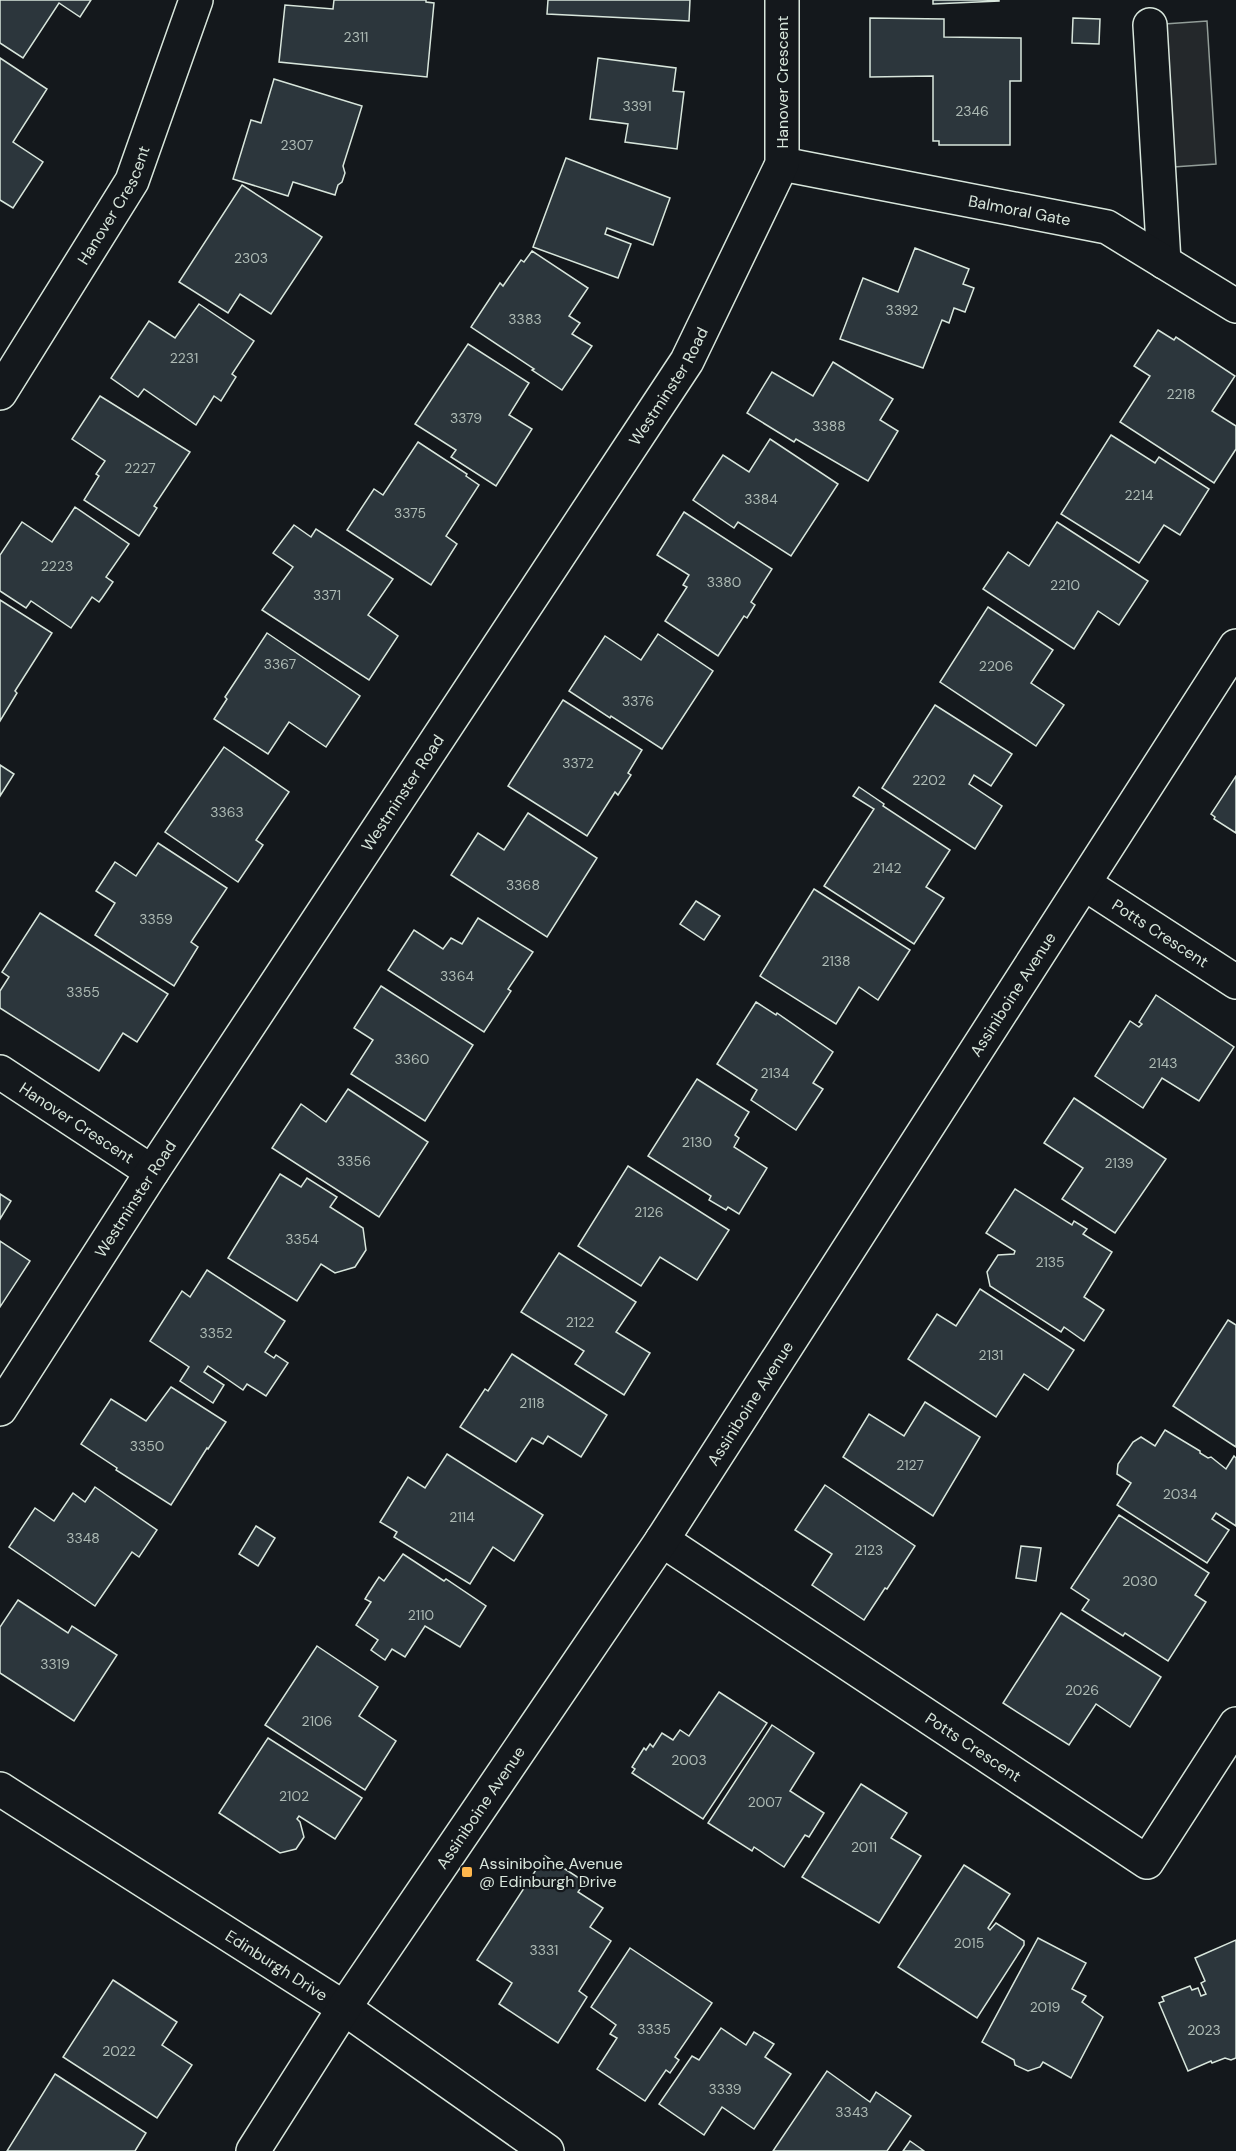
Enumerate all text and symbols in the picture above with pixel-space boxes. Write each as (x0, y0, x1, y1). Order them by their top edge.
street label: Hanover Crescent (772, 15, 793, 149)
house number: 2311 (344, 28, 368, 46)
house number: 3391 (622, 97, 652, 115)
house number: 2346 (955, 102, 989, 120)
house number: 2307 (280, 136, 314, 154)
street label: Hanover Crescent (72, 143, 154, 268)
street label: Balmoral Gate (967, 190, 1073, 230)
house number: 2303 (234, 249, 268, 267)
house number: 3392 (886, 301, 918, 319)
house number: 3383 (508, 310, 542, 328)
street label: Westminster Road (624, 324, 712, 449)
house number: 2231 (170, 349, 198, 367)
house number: 2218 (1166, 385, 1196, 403)
house number: 3379 (450, 409, 482, 427)
house number: 3388 (812, 417, 846, 435)
house number: 2227 (124, 459, 156, 477)
house number: 2214 (1125, 486, 1154, 504)
house number: 3384 (744, 490, 778, 508)
house number: 3375 (394, 504, 426, 522)
house number: 2223 (41, 557, 73, 575)
house number: 3380 (707, 573, 741, 591)
house number: 2210 (1050, 576, 1080, 594)
house number: 3371 (313, 586, 341, 604)
house number: 3367 (264, 655, 296, 673)
house number: 2206 (979, 657, 1013, 675)
house number: 3376 (622, 692, 654, 710)
street label: Westminster Road (356, 730, 448, 855)
house number: 3372 (562, 754, 594, 772)
house number: 2202 (912, 771, 946, 789)
house number: 3363 (210, 803, 244, 821)
house number: 2142 (873, 859, 902, 877)
house number: 3368 (506, 876, 540, 894)
street label: Potts Crescent (1108, 894, 1213, 972)
house number: 3359 (139, 910, 173, 928)
street label: Assiniboine Avenue (965, 928, 1060, 1060)
house number: 2138 (821, 952, 851, 970)
house number: 3364 (440, 967, 474, 985)
house number: 3355 (66, 983, 100, 1001)
house number: 3360 (395, 1050, 429, 1068)
house number: 2143 (1148, 1054, 1178, 1072)
house number: 2134 (760, 1064, 790, 1082)
street label: Hanover Crescent (15, 1077, 138, 1168)
house number: 2130 (682, 1133, 712, 1151)
street label: Westminster Road (90, 1136, 181, 1261)
house number: 3356 (337, 1152, 371, 1170)
house number: 2139 (1104, 1154, 1134, 1172)
house number: 2126 (634, 1203, 664, 1221)
house number: 3354 (285, 1230, 319, 1248)
house number: 2135 (1035, 1253, 1065, 1271)
house number: 2122 (566, 1313, 594, 1331)
house number: 3352 (200, 1324, 232, 1342)
street label: Assiniboine Avenue (702, 1337, 798, 1469)
house number: 2131 (979, 1346, 1003, 1364)
house number: 2118 (519, 1394, 545, 1412)
house number: 3350 (130, 1437, 164, 1455)
house number: 2127 (896, 1456, 924, 1474)
house number: 2034 (1163, 1485, 1198, 1503)
house number: 2114 (449, 1508, 475, 1526)
house number: 3348 (66, 1529, 100, 1547)
house number: 2123 (855, 1541, 883, 1559)
house number: 2030 (1122, 1572, 1158, 1590)
house number: 2110 (408, 1606, 434, 1624)
house number: 3319 (40, 1655, 70, 1673)
house number: 2026 (1065, 1681, 1099, 1699)
street label: Potts Crescent (922, 1707, 1026, 1786)
house number: 2106 (302, 1712, 332, 1730)
street label: Assiniboine Avenue (431, 1742, 529, 1873)
house number: 2003 (671, 1751, 707, 1769)
house number: 2102 (279, 1787, 309, 1805)
house number: 2007 (748, 1793, 782, 1811)
house number: 2011 (851, 1838, 877, 1856)
place label: Assiniboine Avenue @ Edinburgh Drive (479, 1853, 623, 1892)
marker: Assiniboine Avenue @ Edinburgh Drive (460, 1865, 474, 1879)
street label: Edinburgh Drive (222, 1925, 332, 2006)
house number: 2015 (954, 1934, 984, 1952)
house number: 3331 (530, 1941, 558, 1959)
house number: 2019 (1030, 1998, 1061, 2016)
house number: 3335 (637, 2020, 671, 2038)
house number: 2023 (1187, 2021, 1221, 2039)
house number: 2022 (102, 2042, 136, 2060)
house number: 3339 (708, 2080, 742, 2098)
house number: 3343 (835, 2103, 869, 2121)

